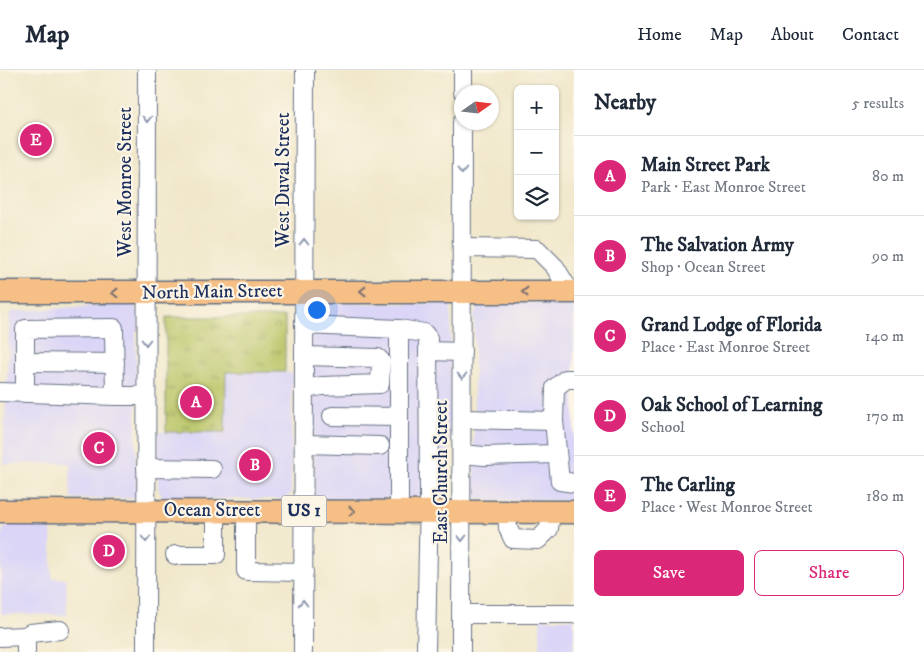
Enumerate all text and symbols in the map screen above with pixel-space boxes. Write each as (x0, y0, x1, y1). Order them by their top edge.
text: Map (25, 20, 69, 50)
text: Home (637, 24, 682, 46)
text: Map (710, 24, 743, 46)
text: About (771, 24, 814, 46)
text: Contact (842, 24, 899, 46)
north arrow (454, 85, 499, 130)
map controls (514, 85, 559, 220)
button: + (514, 85, 559, 130)
text: Nearby (594, 90, 656, 116)
text: 5 results (852, 93, 904, 113)
street label: West Monroe Street (114, 107, 137, 258)
street label: West Duval Street (272, 112, 295, 249)
one-way arrow (142, 115, 152, 123)
pin: E (20, 121, 52, 159)
button: − (514, 130, 559, 175)
text: Main Street Park (641, 154, 770, 177)
text: A (605, 166, 615, 186)
text: 80 m (872, 166, 904, 186)
one-way arrow (457, 168, 467, 175)
button: layers (514, 175, 559, 220)
text: Park · East Monroe Street (641, 177, 806, 197)
text: The Salvation Army (641, 234, 794, 257)
one-way arrow (299, 238, 309, 246)
text: B (605, 246, 615, 266)
text: 90 m (872, 246, 904, 266)
text: Shop · Ocean Street (641, 257, 766, 277)
street label: North Main Street (141, 279, 283, 305)
one-way arrow (359, 286, 366, 296)
one-way arrow (521, 287, 529, 297)
one-way arrow (111, 288, 119, 298)
your location (304, 297, 330, 323)
text: Grand Lodge of Florida (641, 314, 822, 337)
text: C (605, 326, 615, 346)
text: 140 m (865, 326, 904, 346)
text: Place · East Monroe Street (641, 337, 810, 357)
one-way arrow (141, 338, 152, 346)
one-way arrow (457, 372, 467, 380)
pin: A (180, 383, 212, 421)
text: Oak School of Learning (641, 394, 822, 417)
street label: East Church Street (430, 400, 453, 544)
text: D (604, 406, 616, 426)
text: 170 m (866, 406, 904, 426)
text: School (641, 417, 685, 437)
pin: C (83, 429, 115, 467)
pin: B (239, 446, 271, 484)
text: The Carling (641, 474, 735, 497)
text: E (604, 486, 616, 506)
text: 180 m (866, 486, 904, 506)
road number: US 1 (282, 496, 326, 526)
text: Place · West Monroe Street (641, 497, 813, 517)
street label: Ocean Street (164, 499, 260, 522)
one-way arrow (348, 506, 356, 516)
pin: D (93, 532, 125, 570)
one-way arrow (457, 534, 467, 542)
one-way arrow (141, 536, 151, 544)
button: Save (594, 550, 744, 596)
button: Share (754, 550, 904, 596)
one-way arrow (298, 599, 308, 607)

